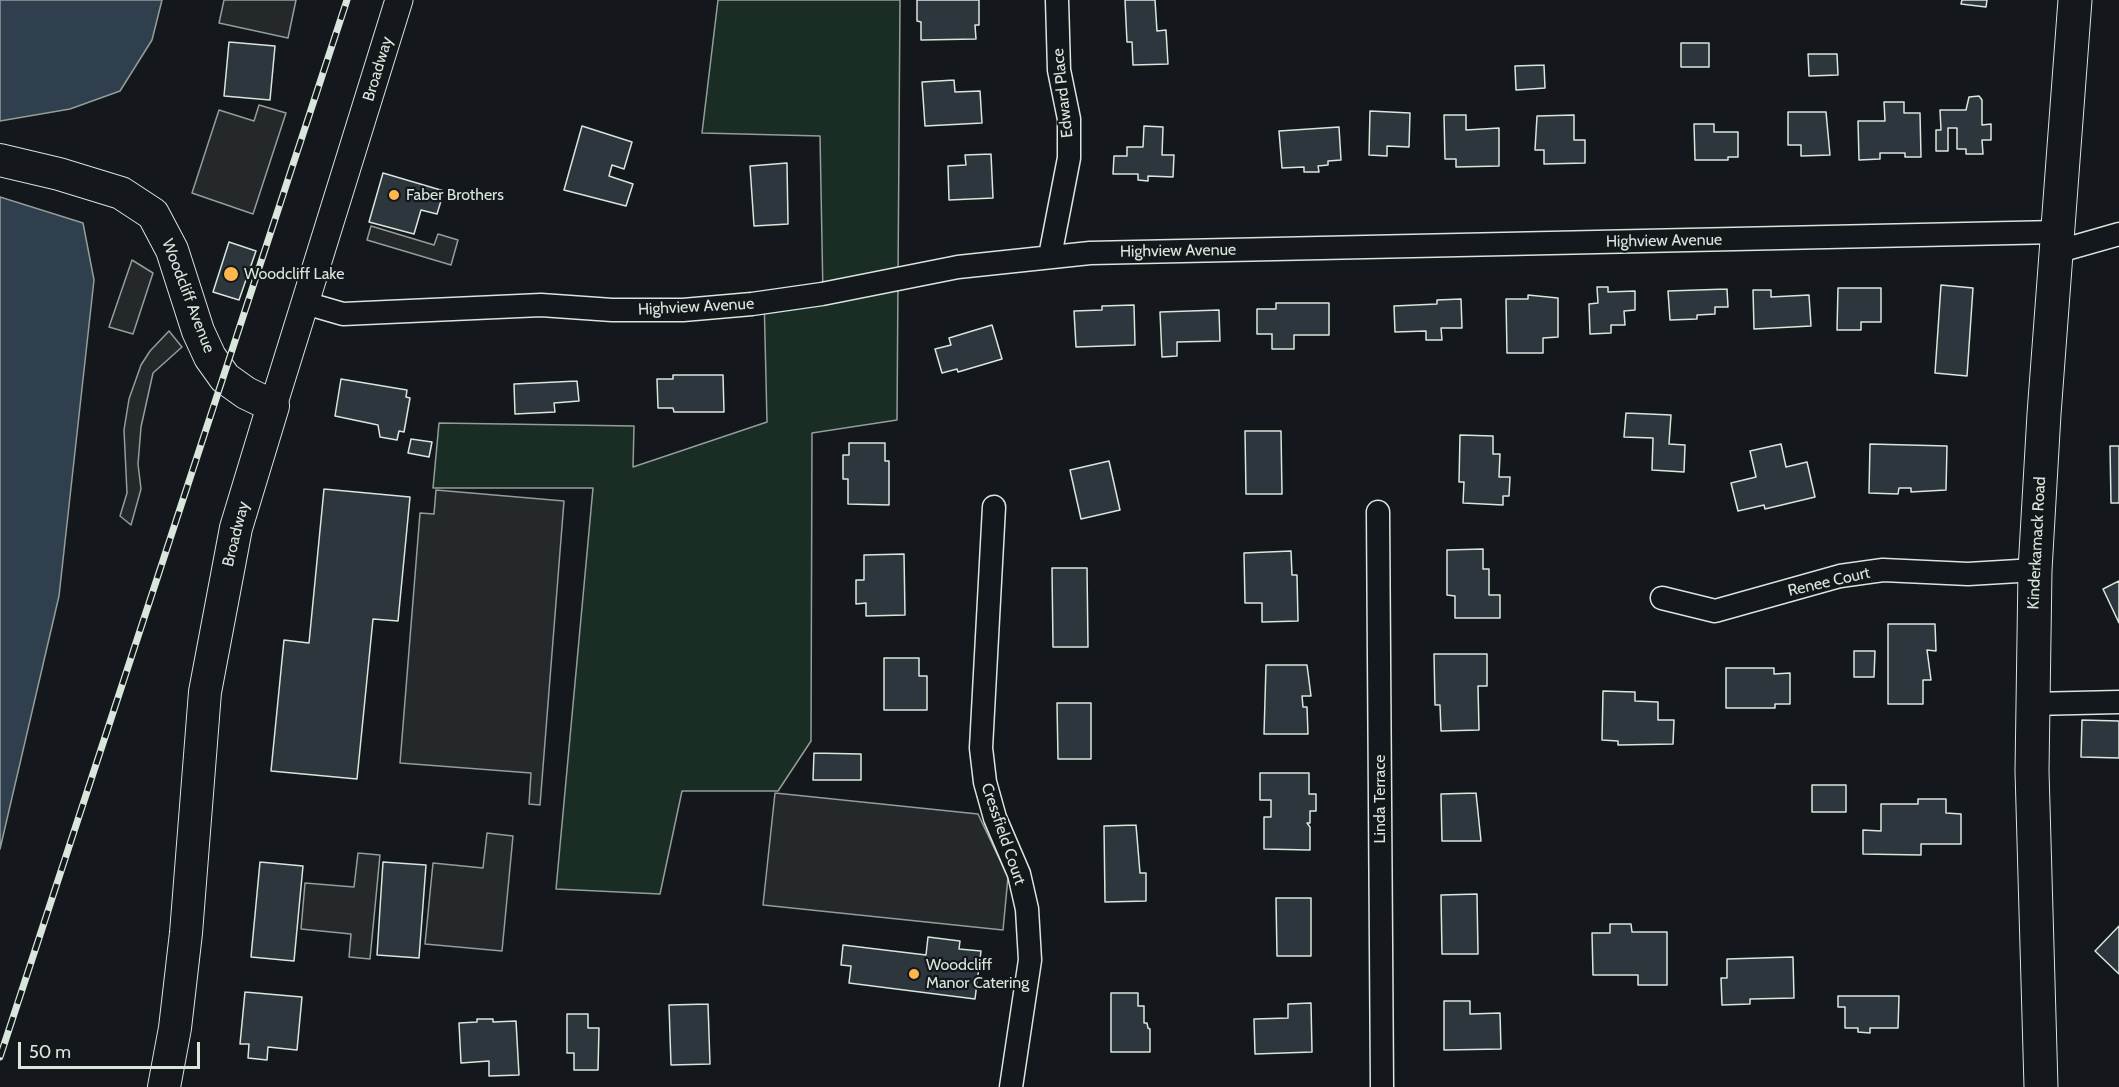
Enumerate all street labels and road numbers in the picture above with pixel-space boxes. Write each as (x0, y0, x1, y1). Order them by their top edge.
street label: Broadway (359, 34, 397, 104)
street label: Edward Place (1049, 47, 1077, 139)
street label: Highview Avenue (1606, 230, 1722, 252)
street label: Woodcliff Avenue (157, 236, 219, 356)
street label: Highview Avenue (1120, 240, 1236, 262)
street label: Highview Avenue (637, 294, 755, 320)
street label: Kinderkamack Road (2024, 476, 2050, 610)
street label: Broadway (219, 499, 253, 569)
street label: Renee Court (1786, 563, 1872, 601)
street label: Linda Terrace (1370, 755, 1390, 843)
street label: Cressfield Court (977, 781, 1029, 887)

